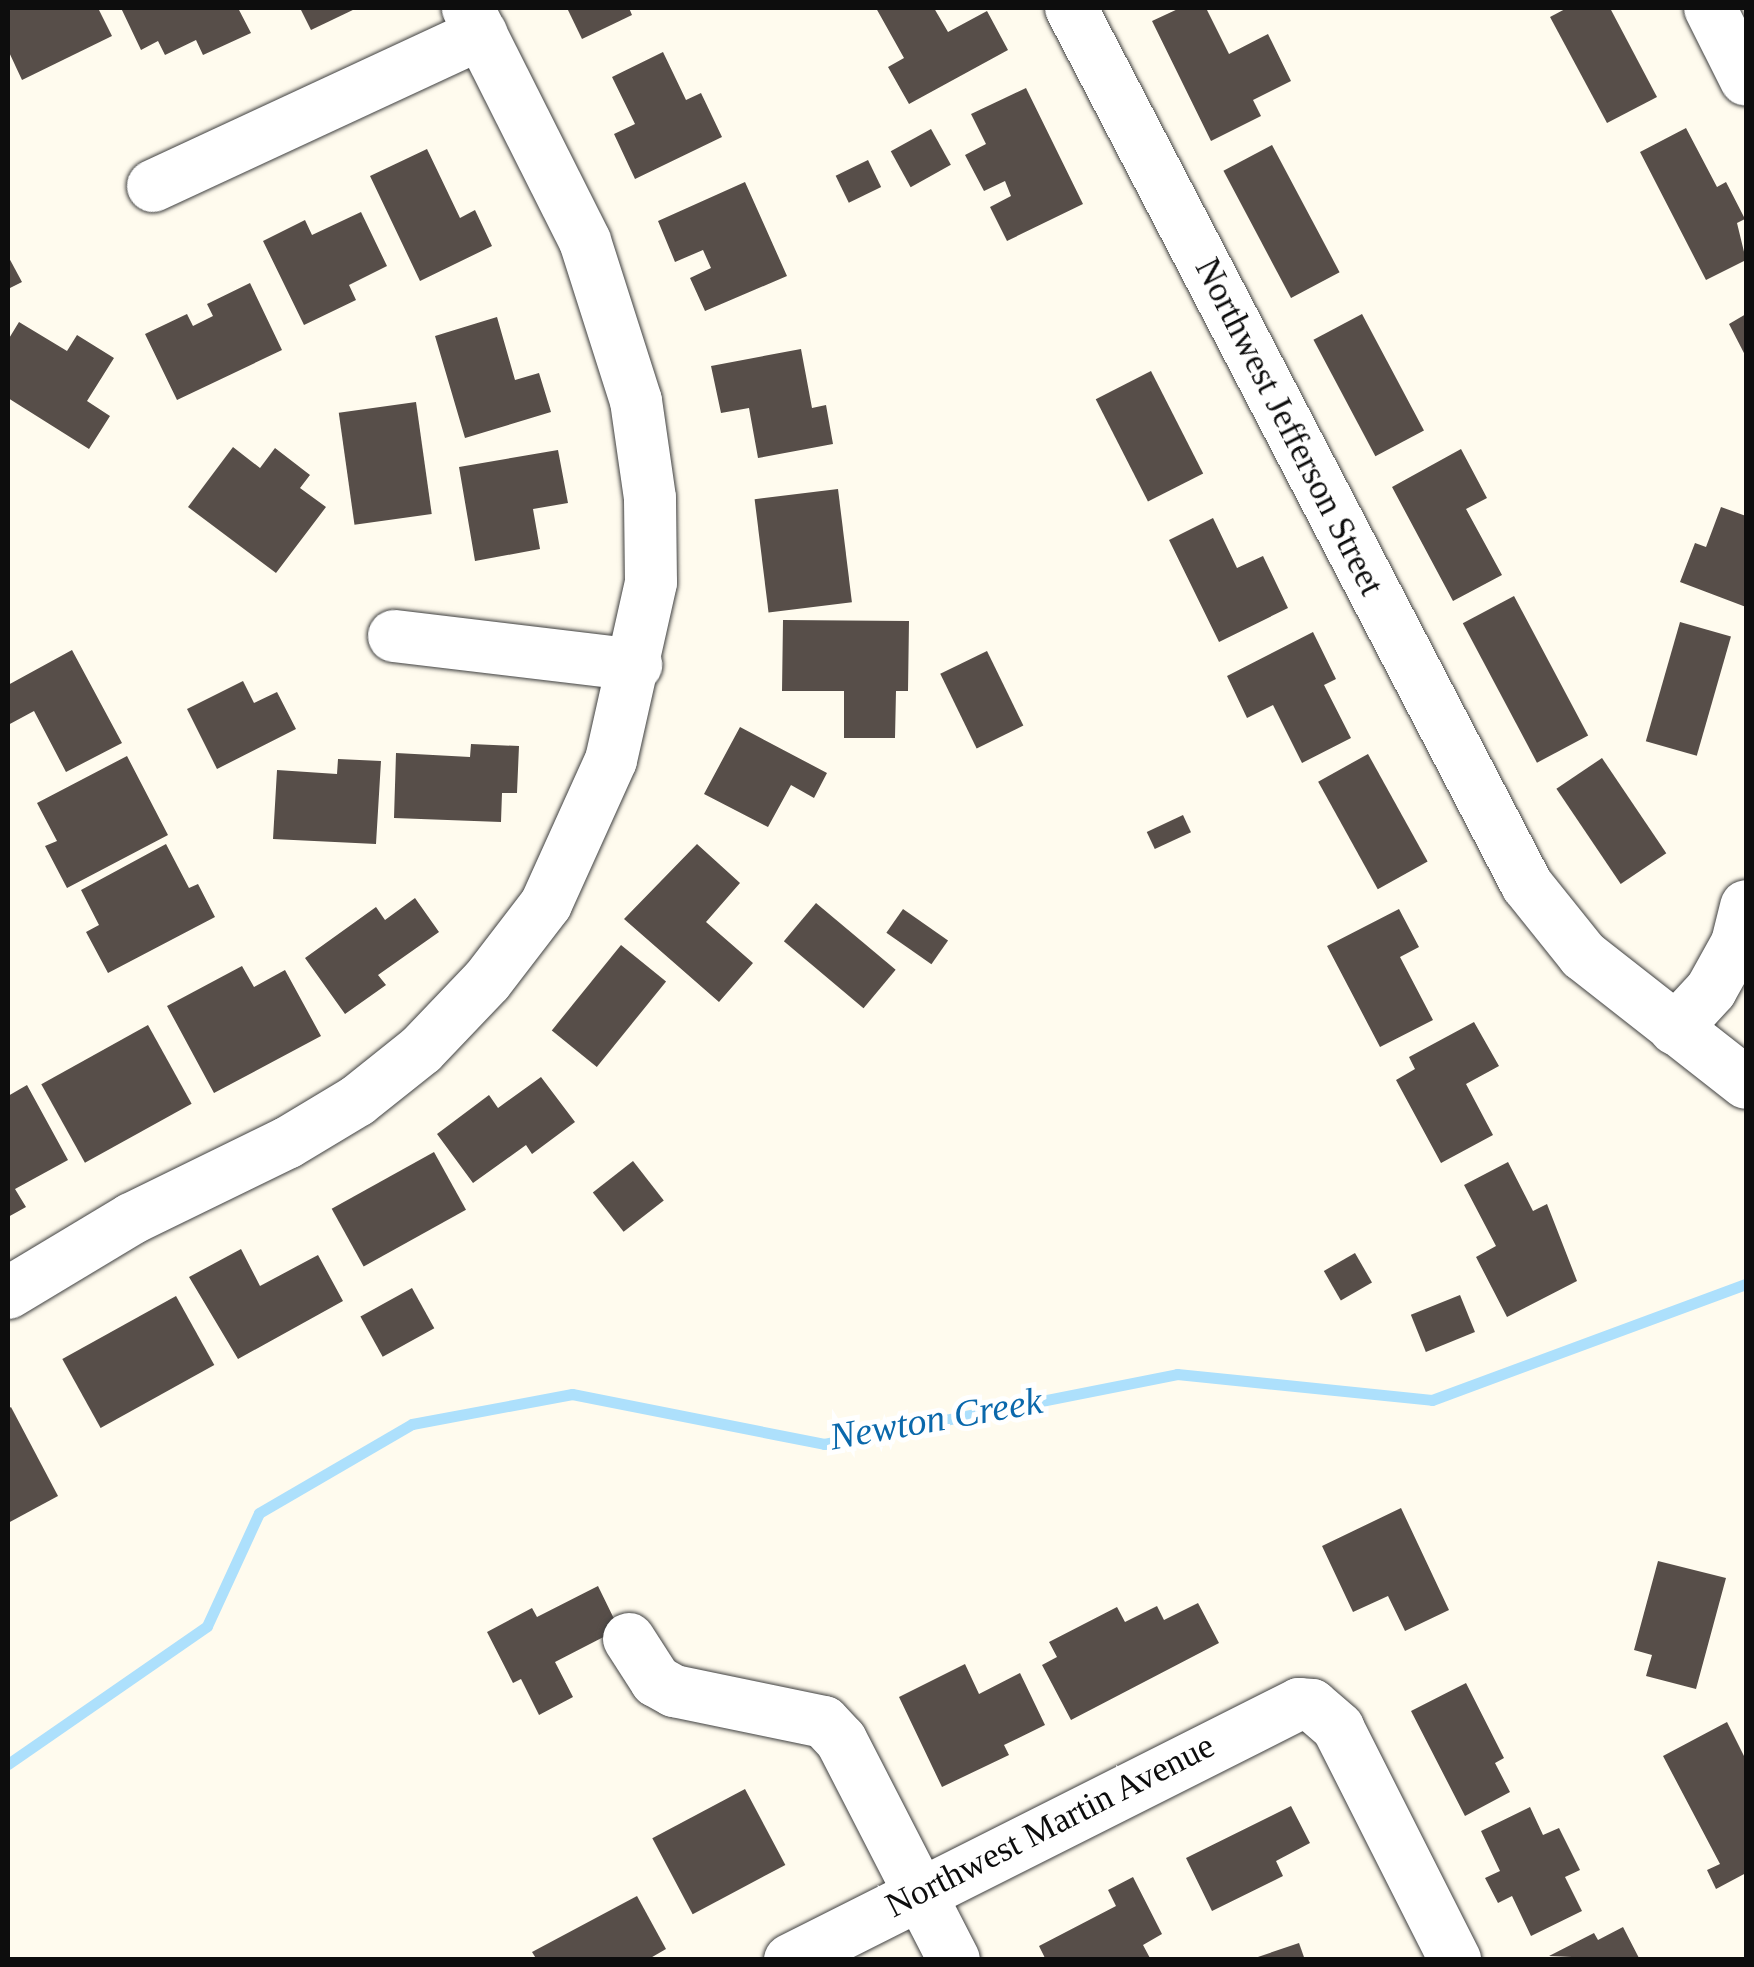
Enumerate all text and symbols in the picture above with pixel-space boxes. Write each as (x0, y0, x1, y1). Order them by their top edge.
street label: Northwest Jefferson Street (1186, 251, 1392, 603)
water label: Newton Creek (826, 1378, 1046, 1460)
street label: Northwest Martin Avenue (878, 1724, 1222, 1928)

